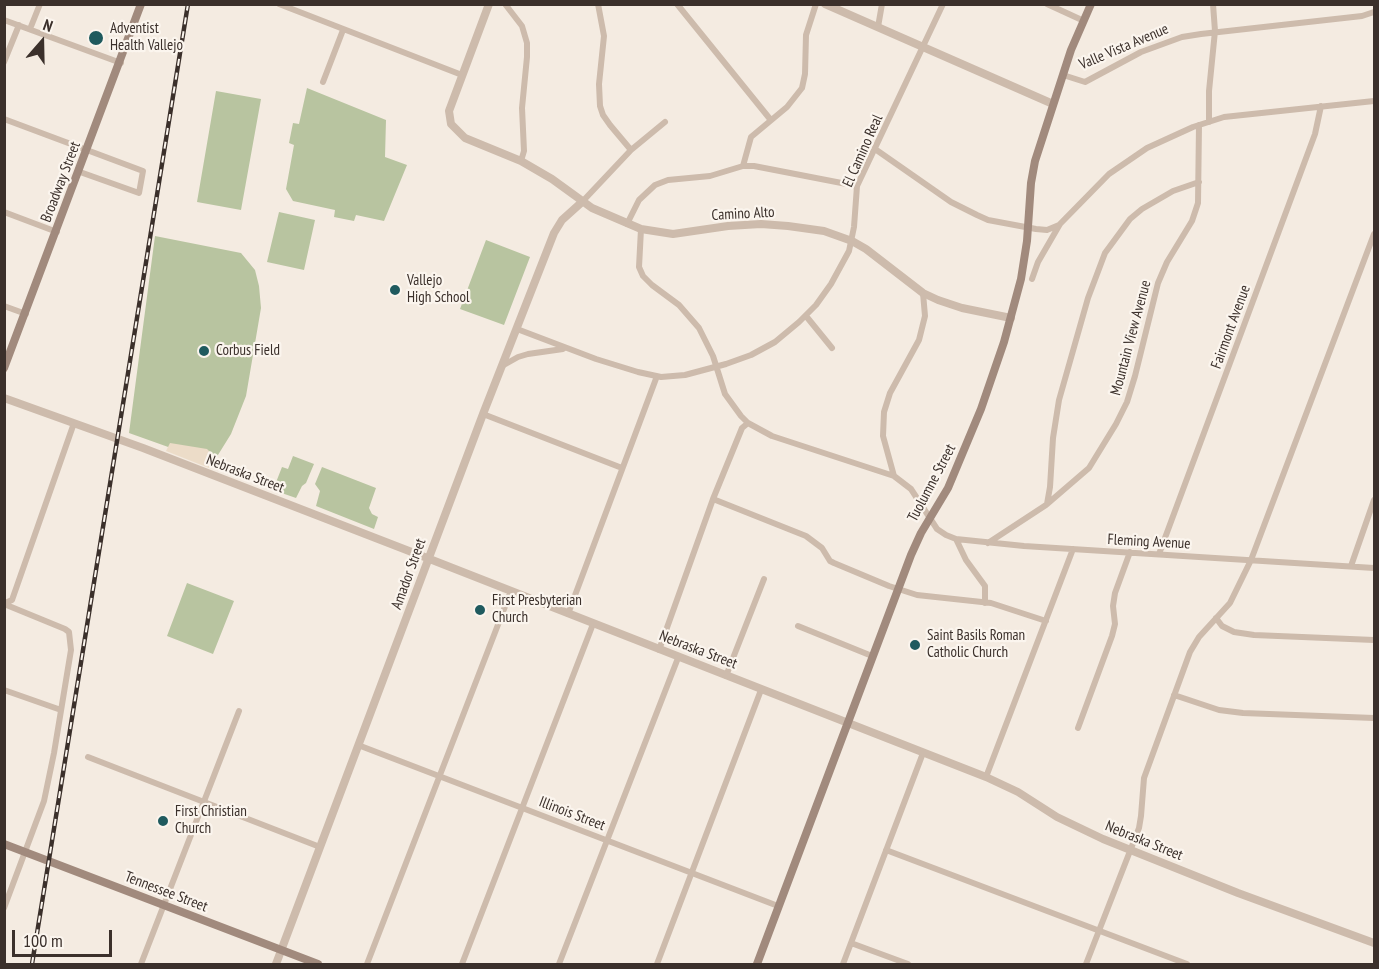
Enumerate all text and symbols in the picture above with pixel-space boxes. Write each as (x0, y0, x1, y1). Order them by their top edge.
north arrow (12, 12, 72, 72)
text: N (41, 14, 56, 36)
place label: Adventist Health Vallejo (110, 20, 183, 55)
street label: Valle Vista Avenue (1077, 20, 1171, 74)
marker: Adventist Health Vallejo (87, 29, 105, 47)
street label: El Camino Real (839, 112, 887, 190)
street label: Broadway Street (37, 139, 85, 225)
street label: Camino Alto (711, 203, 775, 225)
place label: Vallejo High School (407, 272, 469, 307)
street label: Mountain View Avenue (1107, 278, 1155, 398)
marker: Vallejo High School (388, 283, 402, 297)
street label: Fairmont Avenue (1208, 283, 1254, 371)
place label: Corbus Field (216, 342, 280, 360)
marker: Corbus Field (197, 344, 211, 358)
street label: Tuolumne Street (904, 441, 960, 525)
street label: Nebraska Street (203, 451, 287, 497)
street label: Fleming Avenue (1107, 531, 1191, 553)
street label: Amador Street (388, 536, 430, 612)
place label: First Presbyterian Church (492, 592, 582, 627)
marker: First Presbyterian Church (473, 603, 487, 617)
street label: Nebraska Street (656, 627, 740, 673)
place label: Saint Basils Roman Catholic Church (927, 627, 1025, 662)
marker: Saint Basils Roman Catholic Church (908, 638, 922, 652)
street label: Illinois Street (536, 793, 608, 835)
place label: First Christian Church (175, 803, 247, 838)
marker: First Christian Church (156, 814, 170, 828)
street label: Nebraska Street (1103, 817, 1185, 865)
street label: Tennessee Street (122, 868, 210, 916)
scale bar (15, 918, 116, 956)
text: 100 m (23, 929, 63, 952)

